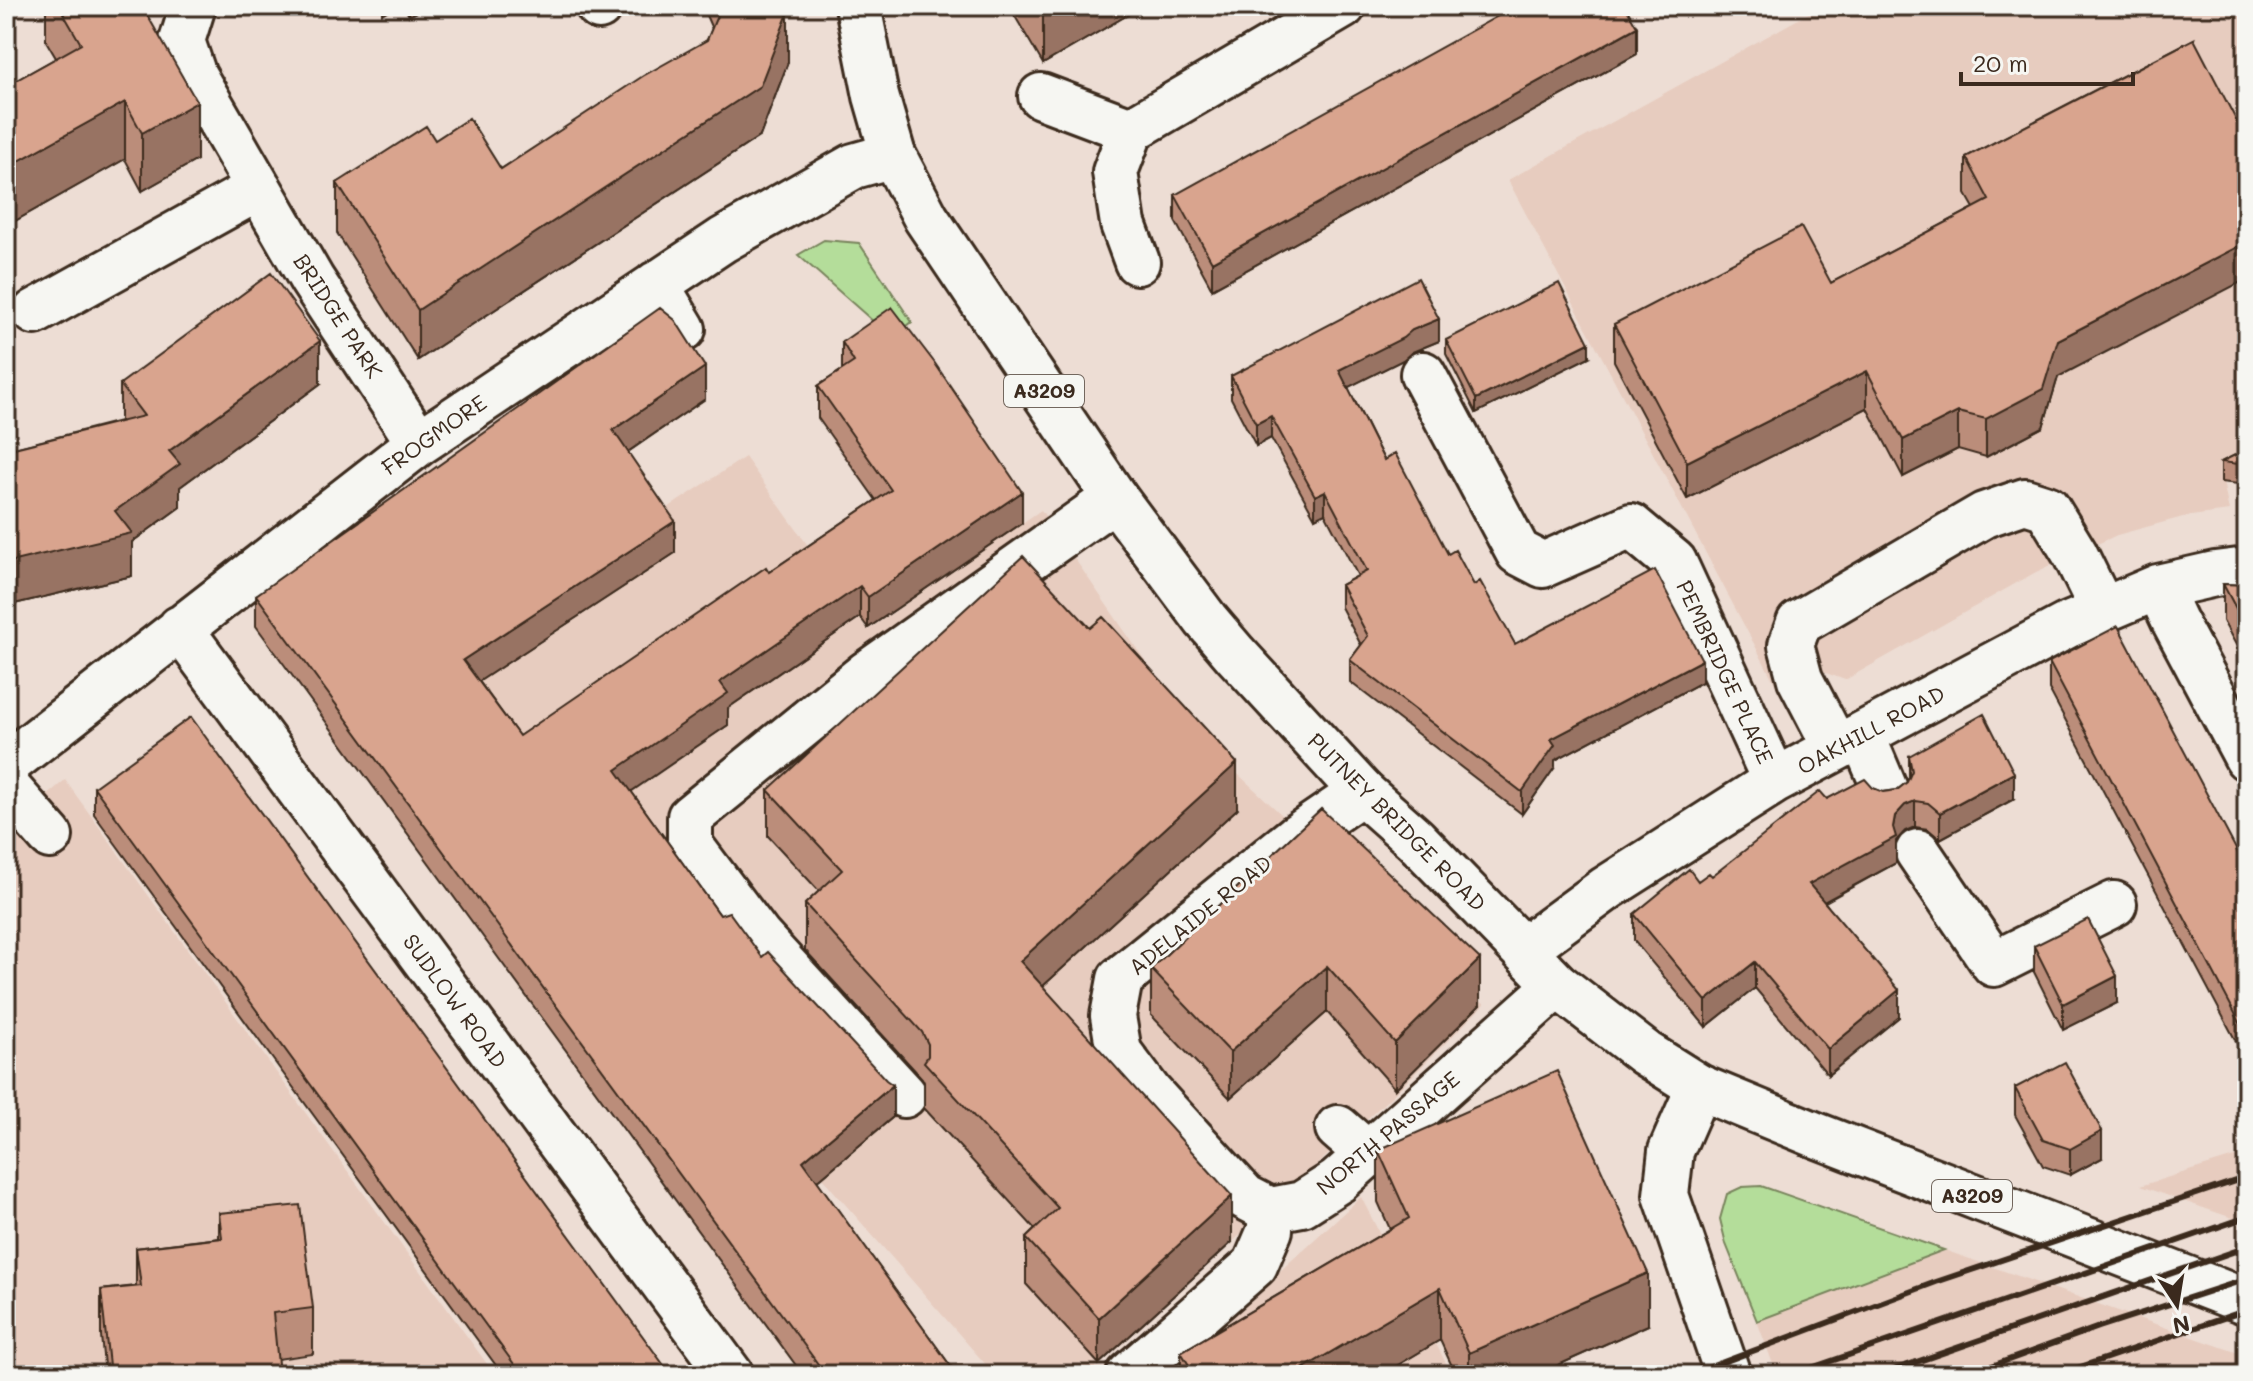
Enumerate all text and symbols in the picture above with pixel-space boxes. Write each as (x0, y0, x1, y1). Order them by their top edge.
scale bar (1961, 36, 2133, 86)
text: 20 m (1973, 47, 2028, 78)
street label: BRIDGE PARK (287, 248, 389, 384)
road number: A3209 (1004, 375, 1084, 407)
street label: FROGMORE (376, 388, 492, 481)
street label: PEMBRIDGE PLACE (1670, 575, 1781, 768)
street label: OAKHILL ROAD (1792, 678, 1950, 781)
street label: PUTNEY BRIDGE ROAD (1302, 726, 1493, 917)
street label: ADELAIDE ROAD (1122, 848, 1277, 981)
street label: SUDLOW ROAD (397, 928, 514, 1074)
street label: NORTH PASSAGE (1310, 1064, 1465, 1201)
road number: A3209 (1932, 1180, 2012, 1212)
north arrow (2137, 1265, 2217, 1345)
text: N (2170, 1309, 2192, 1341)

